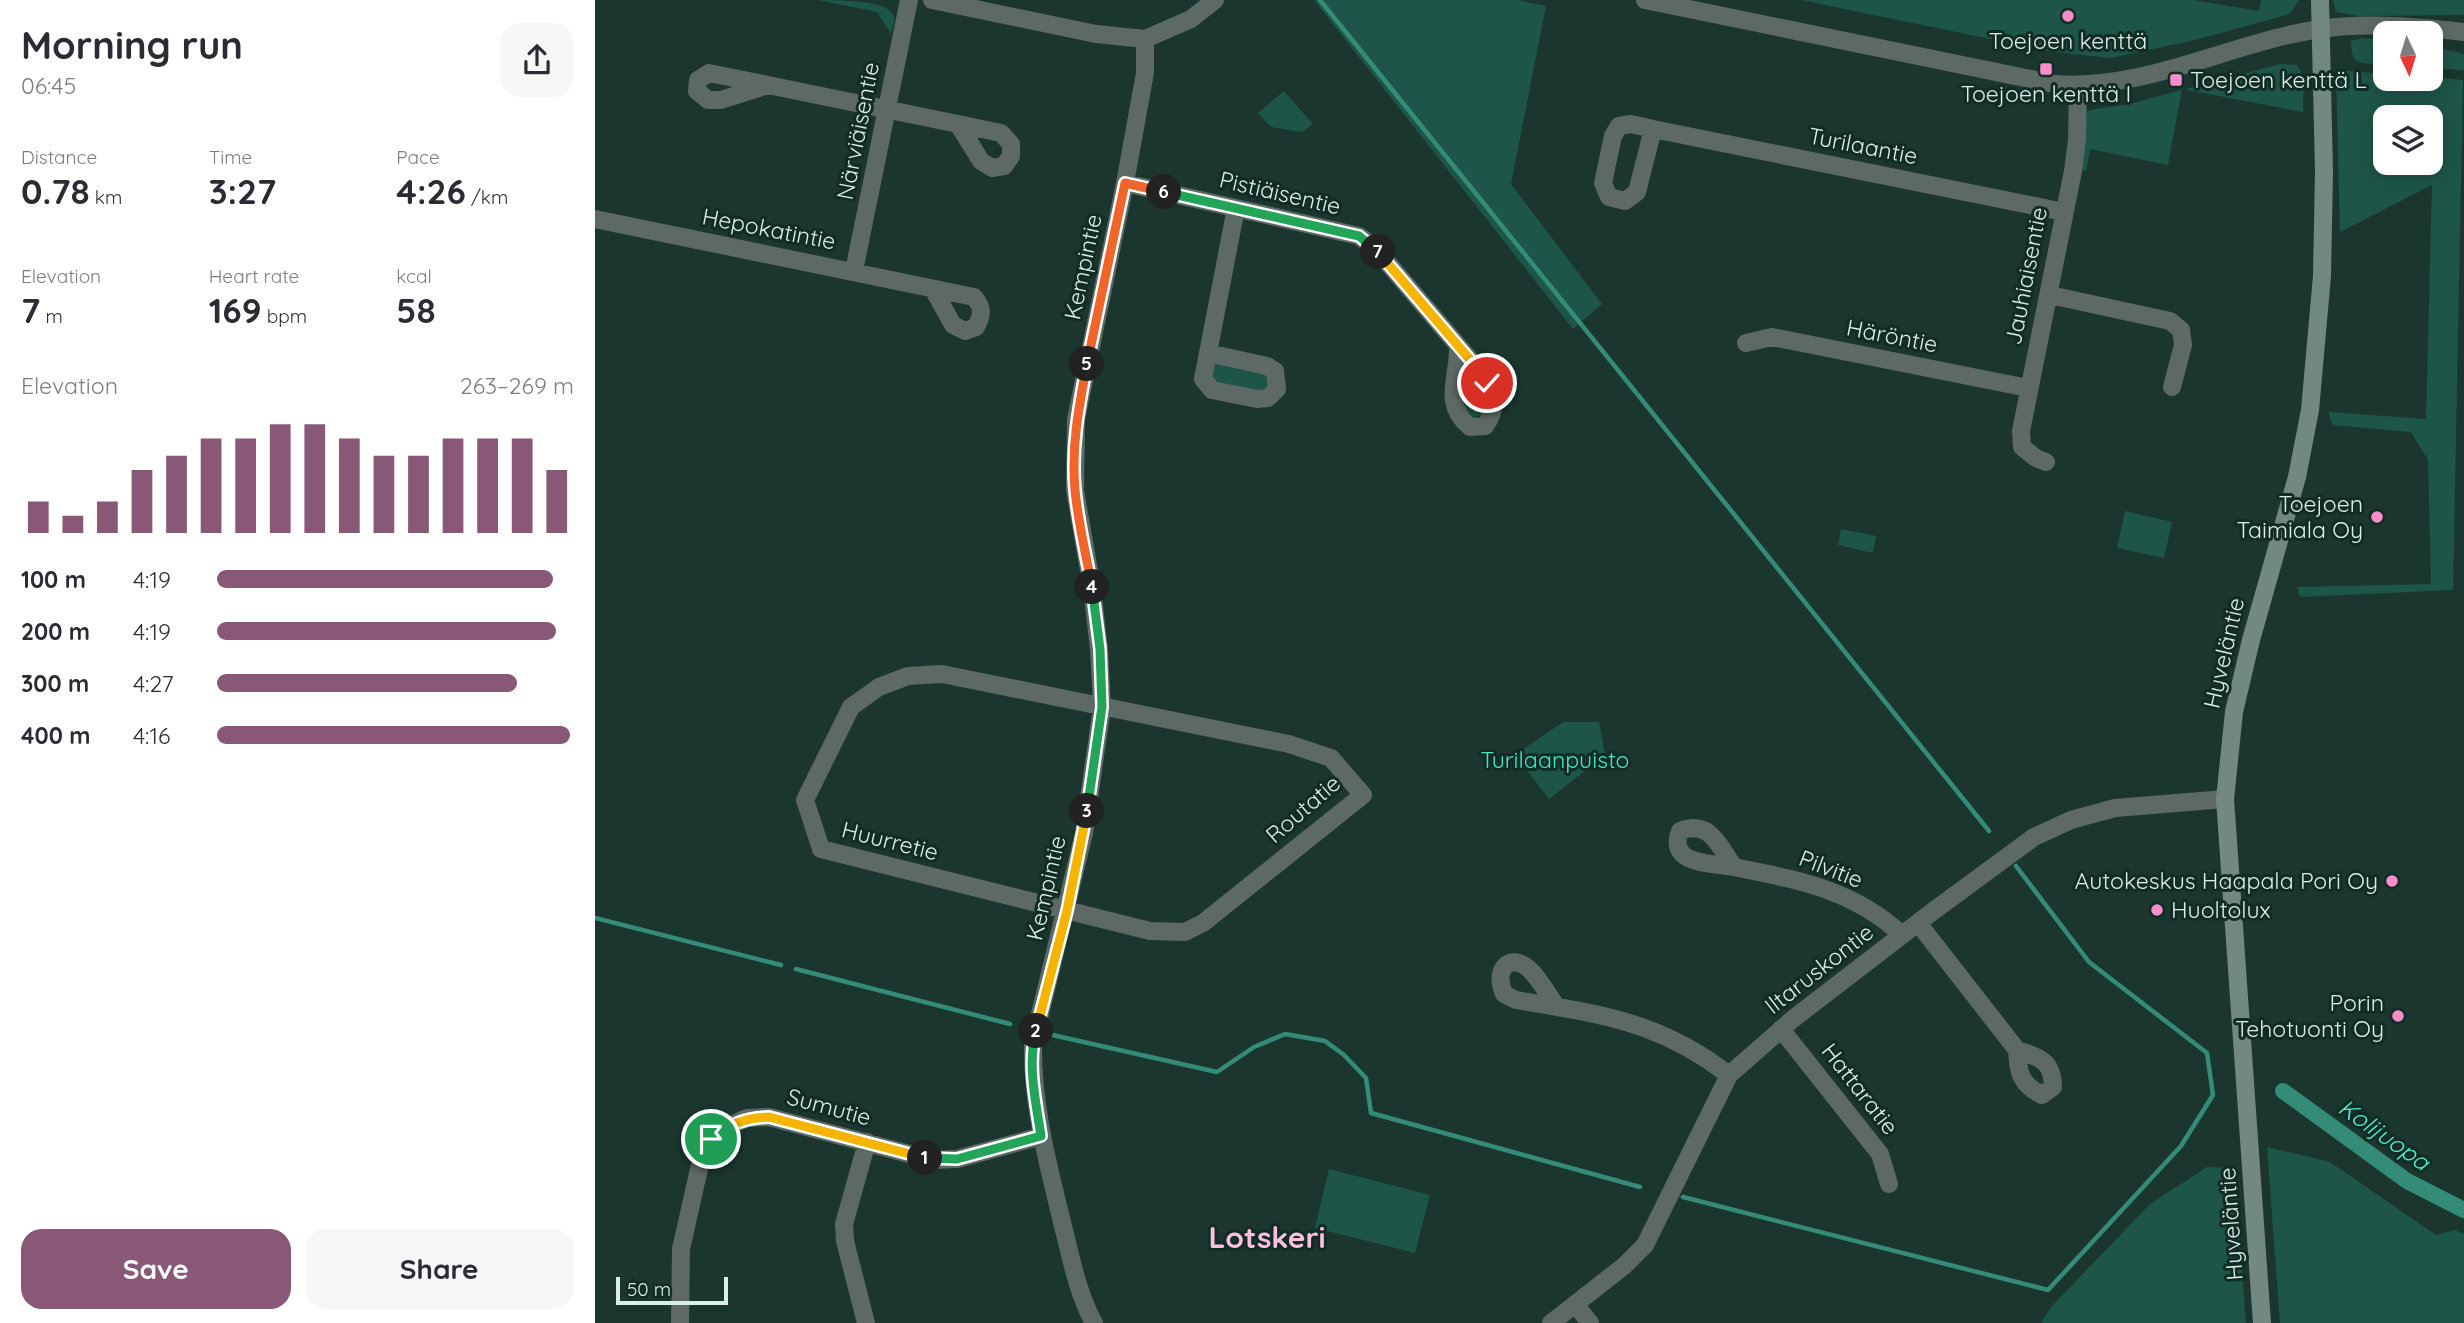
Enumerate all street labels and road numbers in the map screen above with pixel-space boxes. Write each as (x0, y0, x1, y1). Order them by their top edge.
street label: Närviäisentie (830, 60, 885, 202)
street label: Turilaantie (1806, 121, 1920, 170)
street label: Pistiäisentie (1217, 164, 1344, 221)
street label: Hepokatintie (700, 201, 838, 256)
street label: Jauhiaisentie (1998, 205, 2053, 347)
street label: Kempintie (1057, 212, 1108, 322)
street label: Häröntie (1844, 312, 1940, 359)
street label: Hyveläntie (2197, 595, 2250, 711)
street label: Routatie (1259, 768, 1346, 849)
street label: Huurretie (839, 815, 941, 867)
street label: Kempintie (1019, 833, 1072, 943)
street label: Pilvitie (1795, 843, 1867, 894)
street label: Iltaruskontie (1758, 917, 1879, 1020)
street label: Hattaratie (1816, 1037, 1905, 1140)
street label: Sumutie (784, 1081, 874, 1132)
street label: Hyveläntie (2212, 1167, 2249, 1281)

